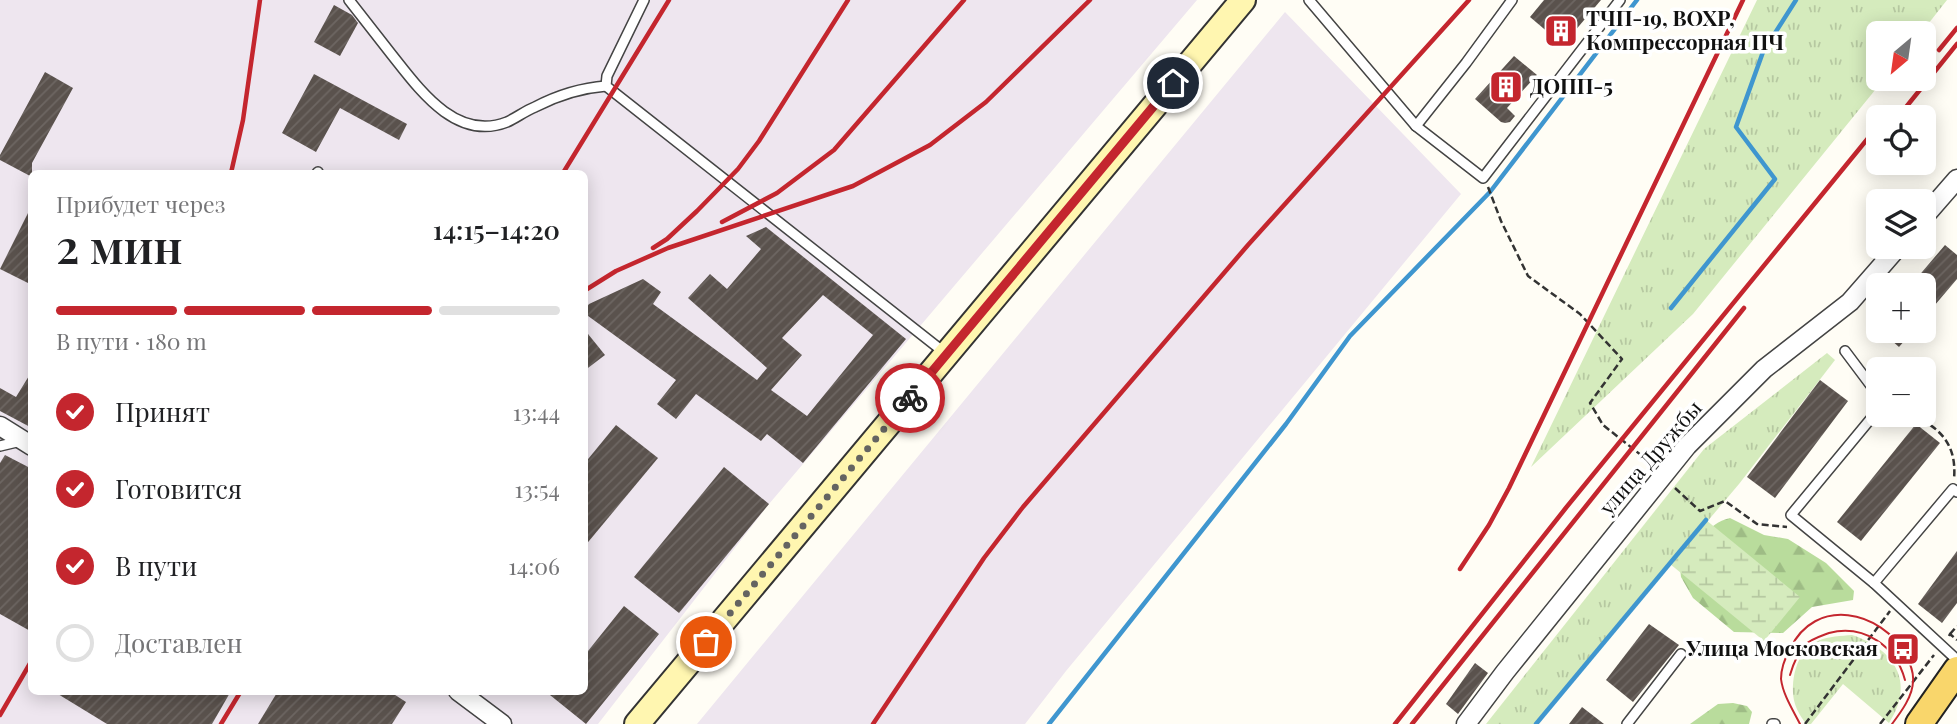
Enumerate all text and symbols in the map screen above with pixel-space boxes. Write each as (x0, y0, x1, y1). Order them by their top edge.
place label: ТЧП-19, ВОХР, Компрессорная ПЧ (1586, 3, 1784, 55)
building icon: ТЧП-19, ВОХР, Компрессорная ПЧ (1542, 12, 1580, 50)
north arrow (1866, 21, 1936, 91)
map controls (1866, 21, 1936, 427)
pin (1143, 53, 1203, 113)
icon: home (1154, 64, 1192, 102)
building icon: ДОПП-5 (1487, 68, 1525, 106)
place label: ДОПП-5 (1530, 71, 1613, 99)
button: locate (1866, 105, 1936, 175)
text: Прибудет через (56, 188, 225, 219)
button: layers (1866, 189, 1936, 259)
text: 14:15–14:20 (433, 212, 560, 247)
text: 2 мин (56, 214, 182, 276)
button: + (1866, 273, 1936, 343)
text: В пути · 180 m (56, 325, 207, 356)
button: − (1866, 357, 1936, 427)
courier (875, 363, 945, 433)
icon: bike (891, 379, 929, 417)
icon: check (56, 393, 94, 431)
text: Принят (115, 394, 210, 429)
street label: улица Дружбы (1591, 394, 1707, 521)
text: 13:44 (513, 396, 560, 427)
icon: check (56, 470, 94, 508)
text: Готовится (115, 471, 242, 506)
text: 13:54 (514, 473, 560, 504)
icon: check (56, 547, 94, 585)
text: В пути (115, 548, 197, 583)
text: 14:06 (508, 550, 560, 581)
pin (676, 612, 736, 672)
icon: bag (687, 623, 725, 661)
text: Доставлен (115, 625, 242, 660)
bus stop icon: Улица Московская (1884, 630, 1922, 668)
place label: Улица Московская (1686, 633, 1878, 661)

